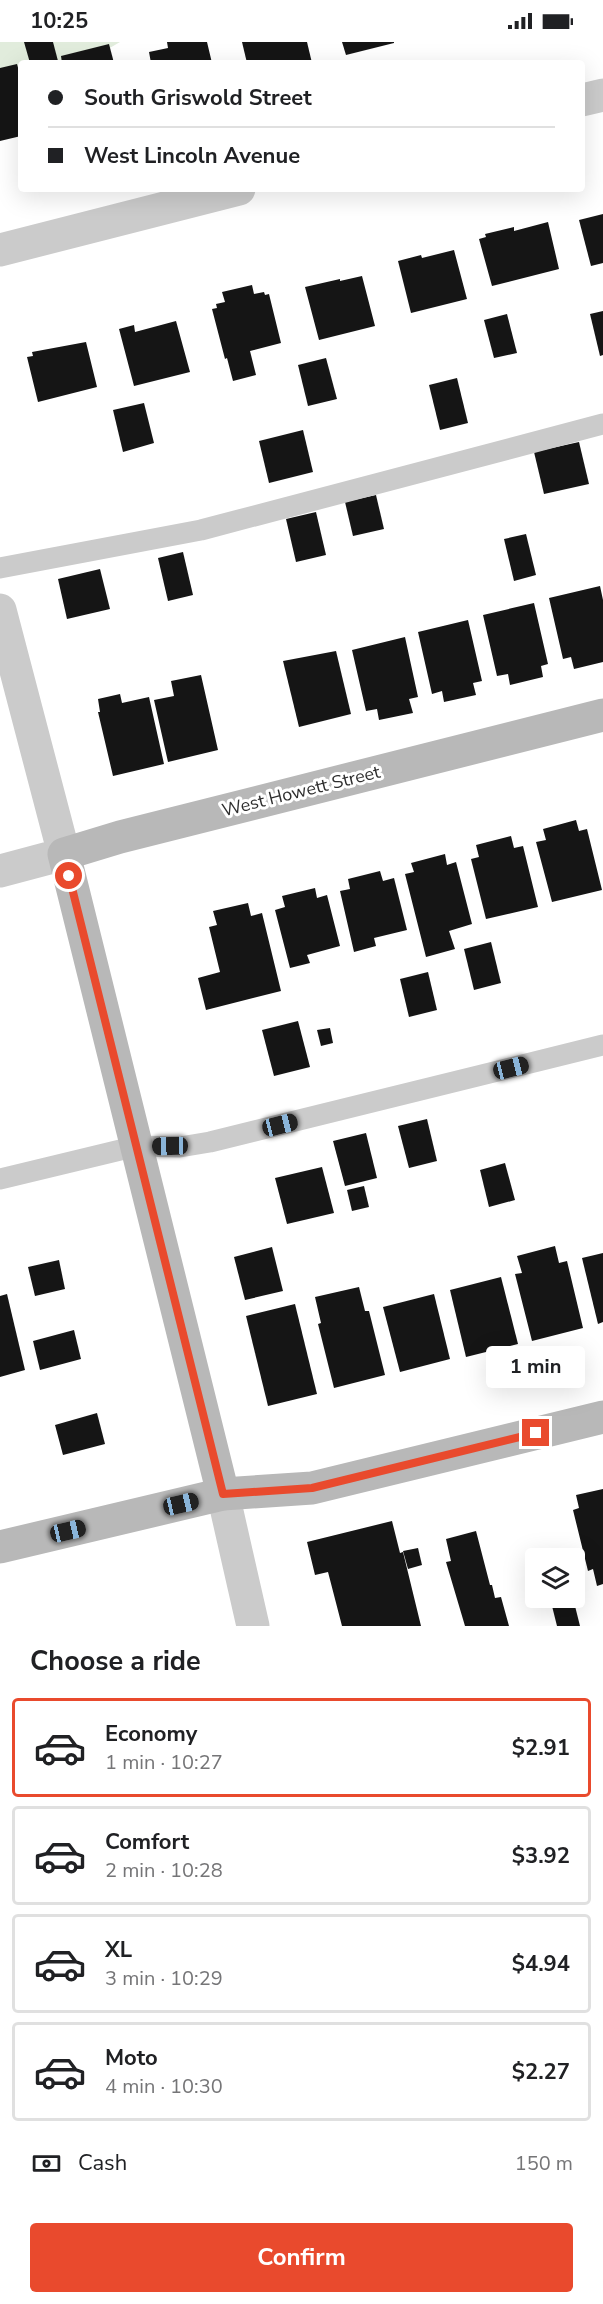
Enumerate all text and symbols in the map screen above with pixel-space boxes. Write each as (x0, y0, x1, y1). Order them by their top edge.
text: 10:25 (30, 6, 88, 36)
text: South Griswold Street (84, 83, 312, 113)
text: West Lincoln Avenue (84, 141, 300, 171)
street label: West Howett Street (219, 760, 383, 822)
route start (55, 862, 82, 889)
car (491, 1055, 531, 1081)
car (260, 1112, 300, 1138)
car (152, 1137, 188, 1155)
callout: 1 min (486, 1346, 586, 1388)
text: 1 min (510, 1353, 561, 1380)
route end (522, 1419, 549, 1446)
car (161, 1491, 201, 1517)
car (48, 1518, 88, 1544)
map controls (525, 1548, 585, 1608)
button: layers (525, 1548, 585, 1608)
text: Choose a ride (30, 1643, 201, 1680)
text: Economy (105, 1719, 197, 1749)
icon: car (33, 1721, 87, 1775)
text: $2.91 (512, 1733, 570, 1763)
text: 1 min · 10:27 (105, 1749, 223, 1776)
text: Comfort (105, 1827, 189, 1857)
icon: car (33, 1829, 87, 1883)
text: $3.92 (512, 1841, 570, 1871)
text: 2 min · 10:28 (105, 1857, 223, 1884)
text: XL (105, 1935, 132, 1965)
icon: car (33, 1937, 87, 1991)
text: $4.94 (512, 1949, 570, 1979)
text: 3 min · 10:29 (105, 1965, 223, 1992)
text: Moto (105, 2043, 158, 2073)
icon: car (33, 2045, 87, 2099)
text: $2.27 (512, 2057, 570, 2087)
text: 4 min · 10:30 (105, 2073, 223, 2100)
icon: cash (30, 2147, 63, 2180)
text: Cash (78, 2148, 127, 2178)
text: 150 m (515, 2150, 573, 2177)
button: Confirm (30, 2223, 573, 2292)

